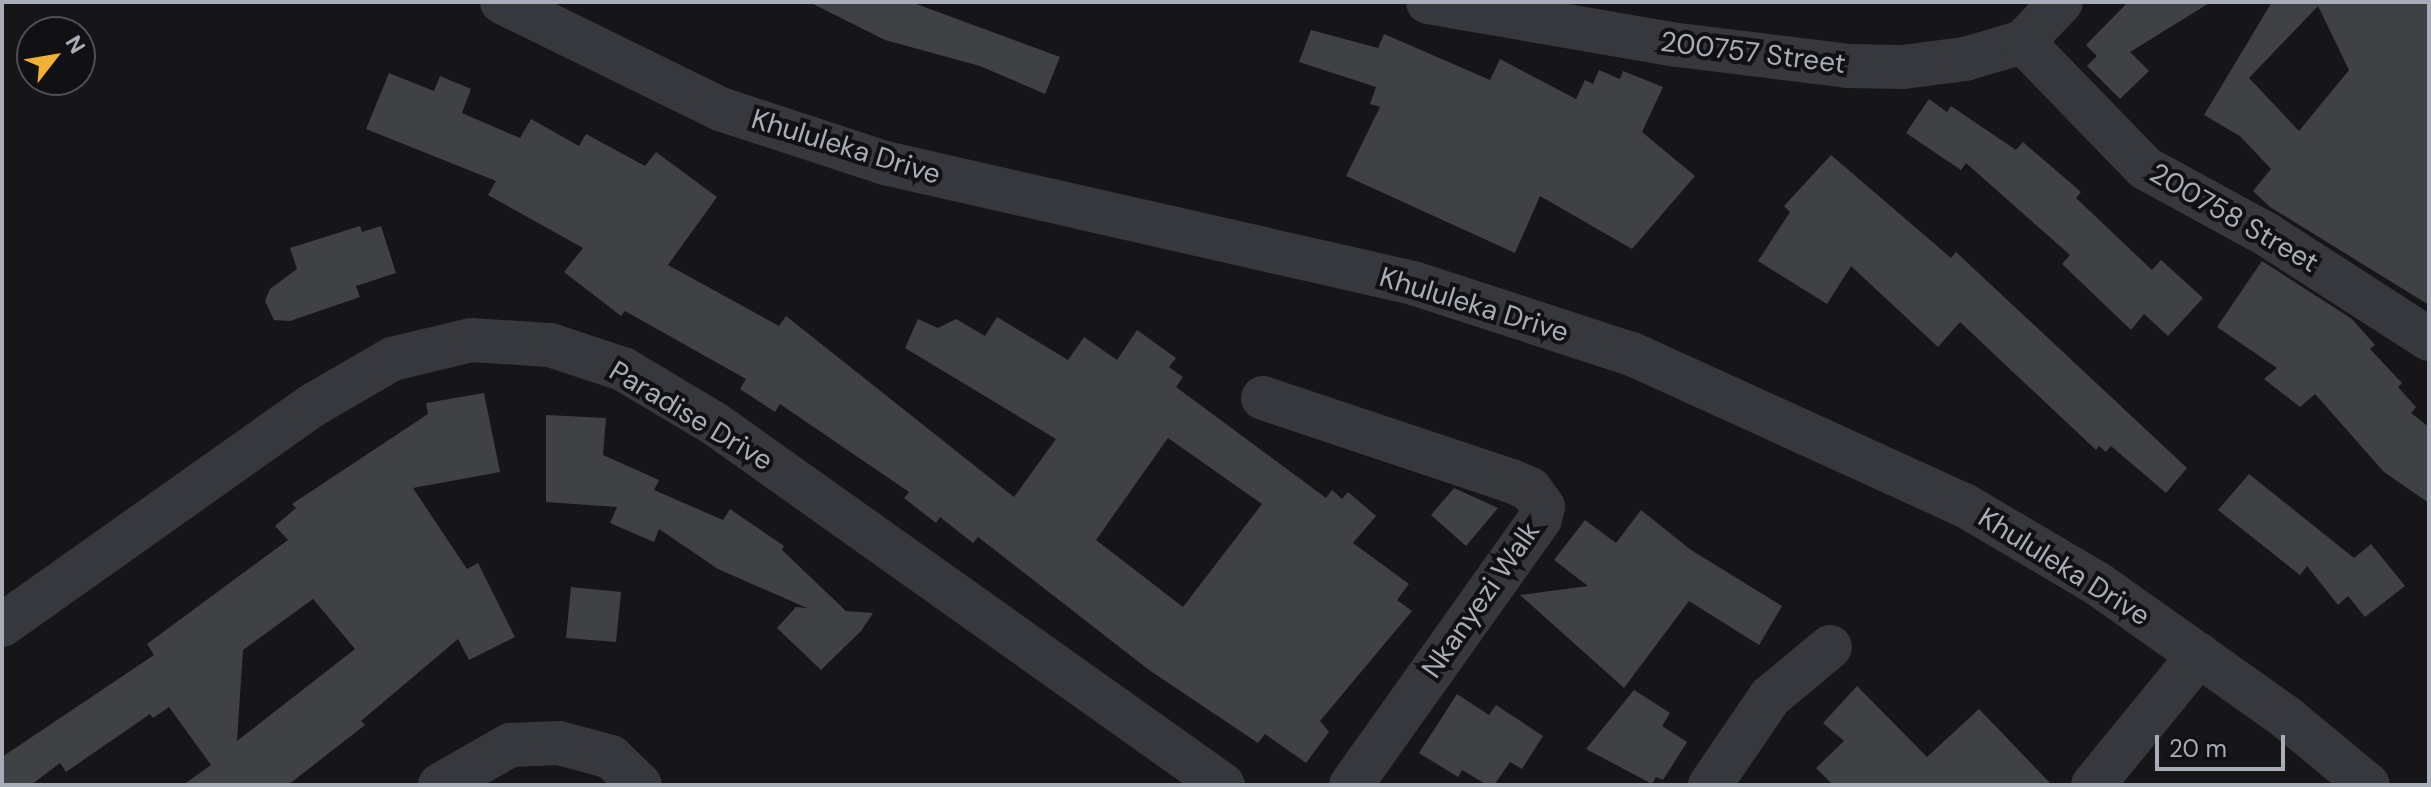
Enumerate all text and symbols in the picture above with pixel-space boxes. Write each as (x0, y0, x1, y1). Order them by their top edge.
north arrow (16, 16, 96, 96)
street label: 200757 Street (1659, 25, 1847, 81)
text: N (59, 30, 92, 59)
street label: Khululeka Drive (747, 102, 945, 192)
street label: 200758 Street (2144, 156, 2324, 280)
street label: Khululeka Drive (1375, 260, 1573, 350)
street label: Paradise Drive (603, 354, 779, 478)
street label: Khululeka Drive (1972, 501, 2156, 633)
street label: Nkanyezi Walk (1415, 516, 1547, 684)
scale bar (2159, 719, 2289, 769)
text: 20 m (2169, 733, 2227, 764)

